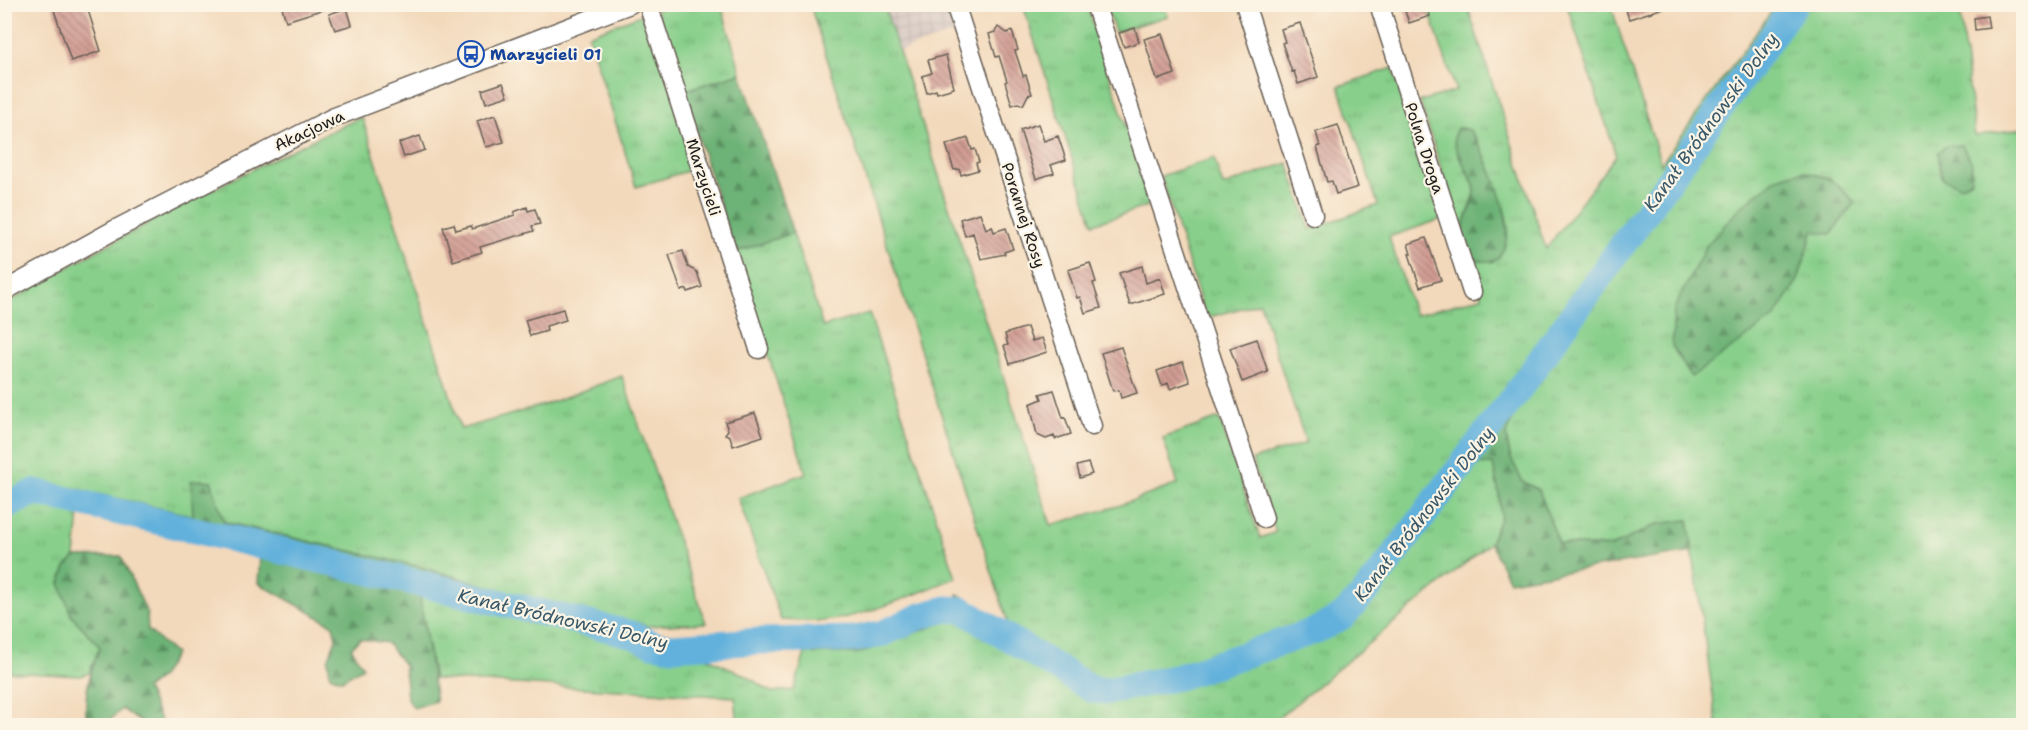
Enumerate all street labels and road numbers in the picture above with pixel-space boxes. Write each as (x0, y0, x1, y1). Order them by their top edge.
street label: Polna Droga (1400, 100, 1449, 197)
street label: Akacjowa (271, 105, 348, 156)
street label: Marzycieli (681, 136, 726, 219)
street label: Porannej Rosy (997, 160, 1050, 271)

